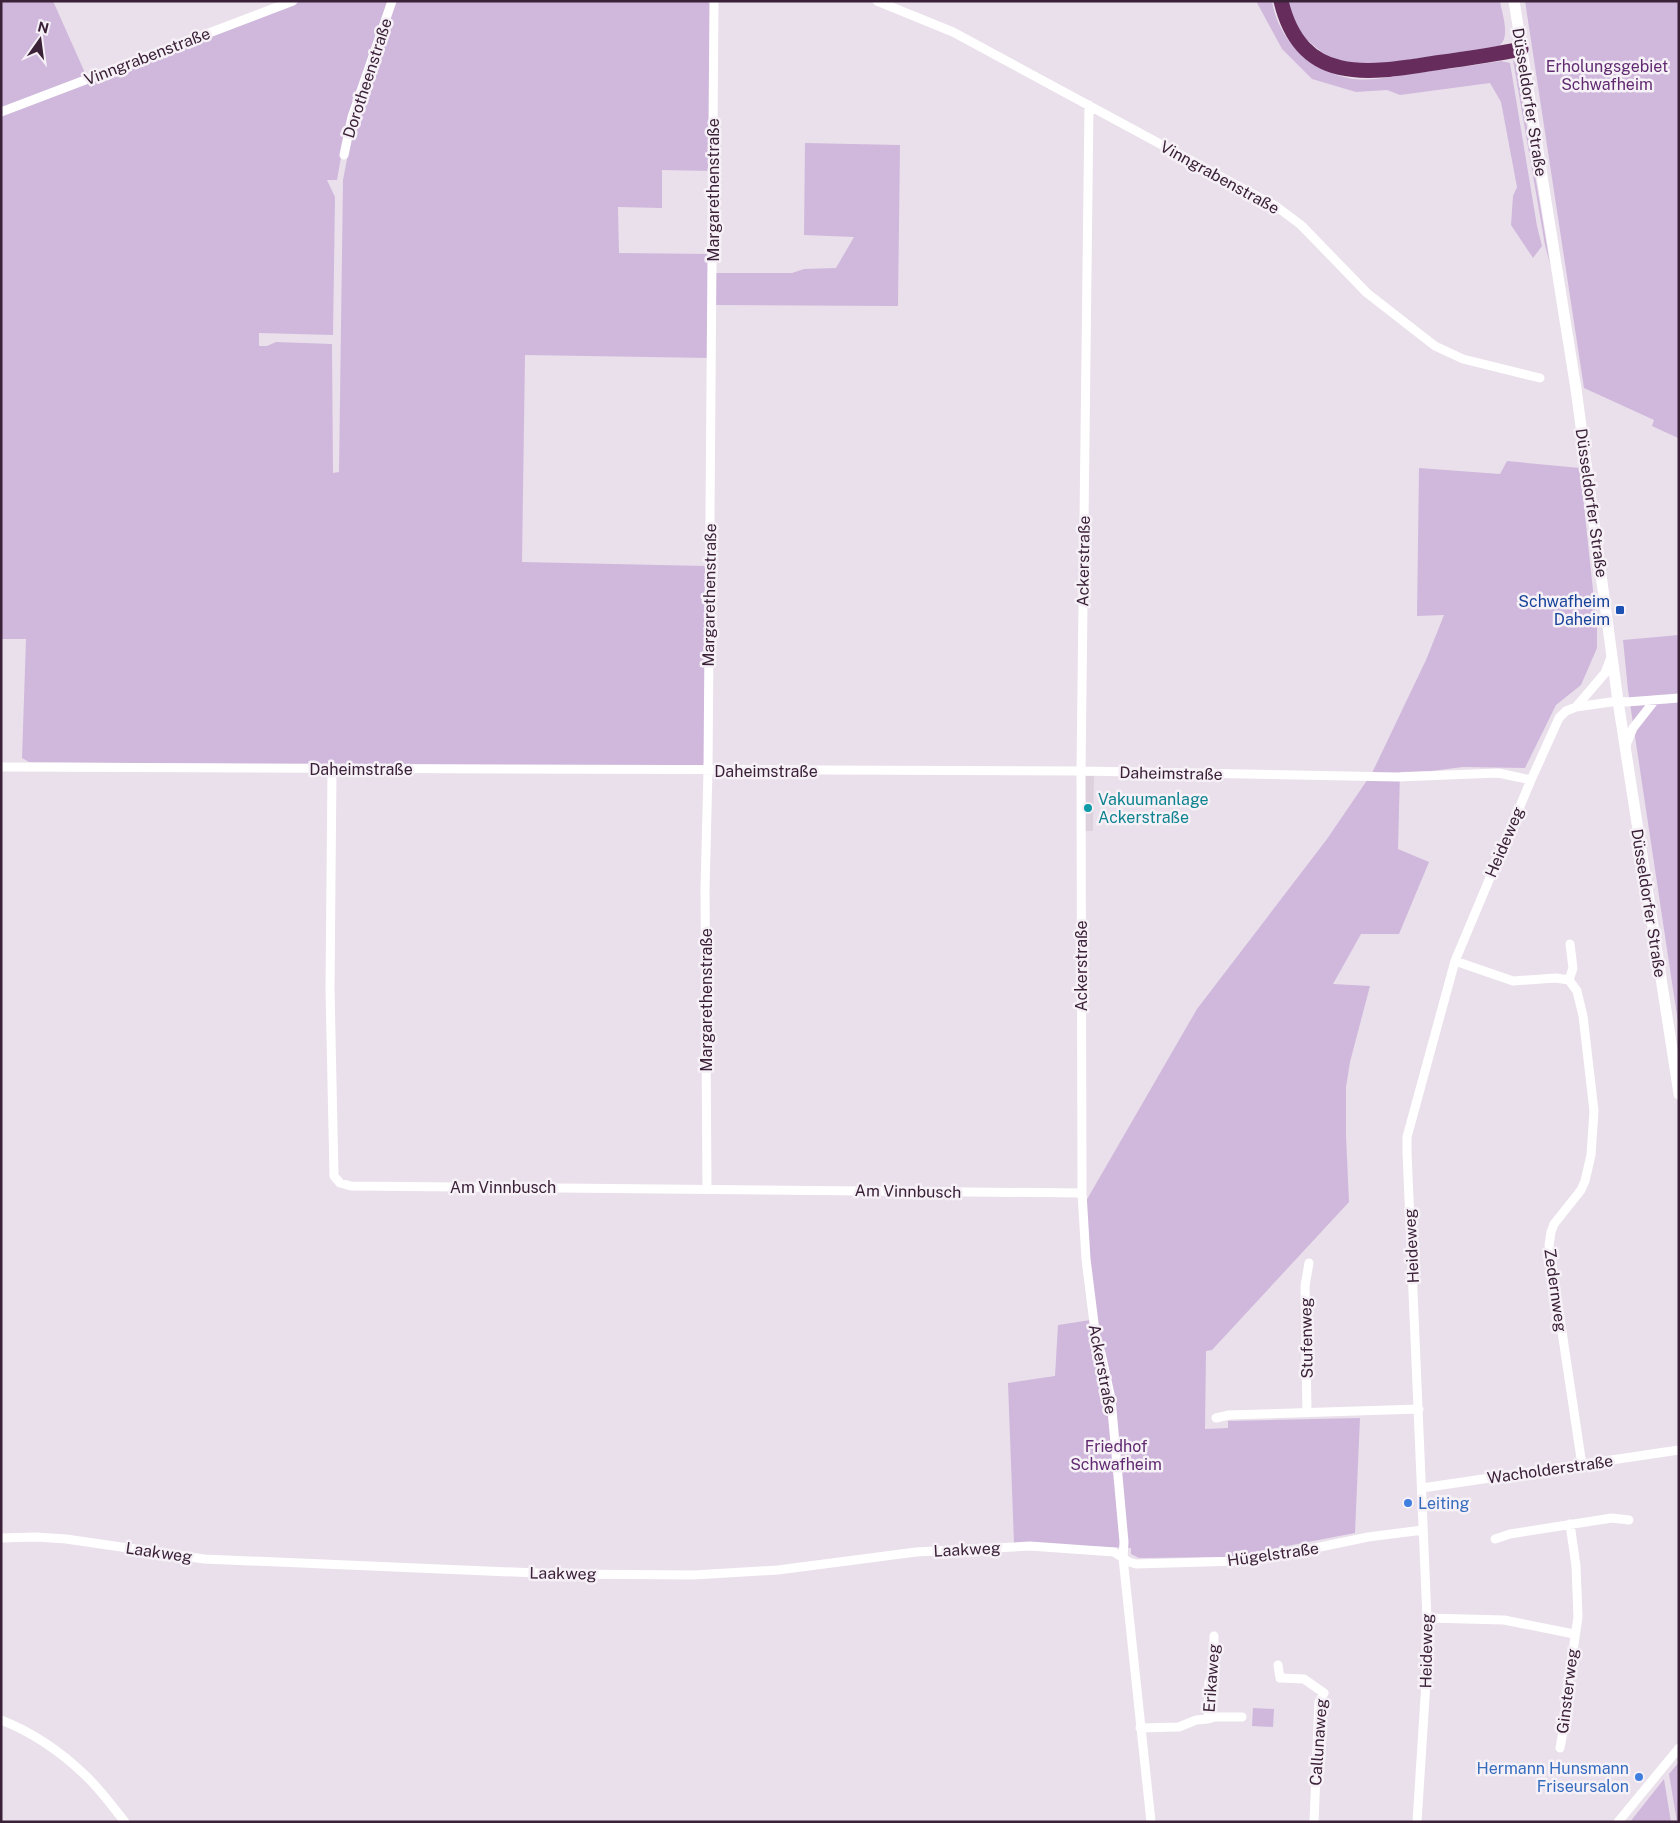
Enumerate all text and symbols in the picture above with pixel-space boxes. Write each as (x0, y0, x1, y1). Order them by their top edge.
north arrow (15, 15, 65, 65)
street label: Dorotheenstraße (339, 16, 396, 141)
text: N (36, 18, 50, 36)
street label: Vinngrabenstraße (82, 24, 213, 89)
street label: Düsseldorfer Straße (1508, 26, 1551, 178)
park label: Erholungsgebiet Schwafheim (1546, 57, 1668, 94)
street label: Margarethenstraße (704, 118, 723, 262)
street label: Vinngrabenstraße (1157, 137, 1283, 218)
street label: Düsseldorfer Straße (1572, 427, 1611, 579)
street label: Ackerstraße (1073, 515, 1094, 607)
street label: Margarethenstraße (699, 523, 720, 667)
place label: Schwafheim Daheim (1518, 592, 1610, 629)
marker: Schwafheim Daheim (1614, 604, 1626, 616)
street label: Daheimstraße (309, 760, 413, 779)
street label: Daheimstraße (714, 762, 818, 781)
street label: Daheimstraße (1119, 763, 1223, 784)
place label: Vakuumanlage Ackerstraße (1098, 790, 1209, 827)
marker: Vakuumanlage Ackerstraße (1082, 802, 1094, 814)
street label: Heideweg (1481, 804, 1528, 880)
street label: Düsseldorfer Straße (1627, 827, 1670, 979)
street label: Ackerstraße (1072, 920, 1091, 1012)
street label: Margarethenstraße (697, 928, 716, 1072)
street label: Am Vinnbusch (450, 1178, 556, 1197)
street label: Am Vinnbusch (854, 1181, 962, 1202)
street label: Heideweg (1400, 1208, 1423, 1284)
street label: Zedernweg (1540, 1247, 1571, 1333)
street label: Stufenweg (1296, 1297, 1317, 1379)
street label: Ackerstraße (1084, 1323, 1121, 1416)
park label: Friedhof Schwafheim (1070, 1437, 1162, 1474)
street label: Wacholderstraße (1486, 1451, 1614, 1488)
place label: Leiting (1418, 1494, 1469, 1513)
marker: Leiting (1402, 1497, 1414, 1509)
street label: Laakweg (124, 1538, 194, 1567)
street label: Laakweg (933, 1538, 1001, 1561)
street label: Hügelstraße (1226, 1539, 1320, 1570)
street label: Laakweg (529, 1563, 597, 1584)
street label: Heideweg (1416, 1613, 1437, 1689)
street label: Erikaweg (1200, 1643, 1223, 1713)
street label: Ginsterweg (1553, 1647, 1582, 1735)
street label: Callunaweg (1306, 1698, 1331, 1786)
place label: Hermann Hunsmann Friseursalon (1477, 1759, 1629, 1796)
marker: Hermann Hunsmann Friseursalon (1633, 1771, 1645, 1783)

